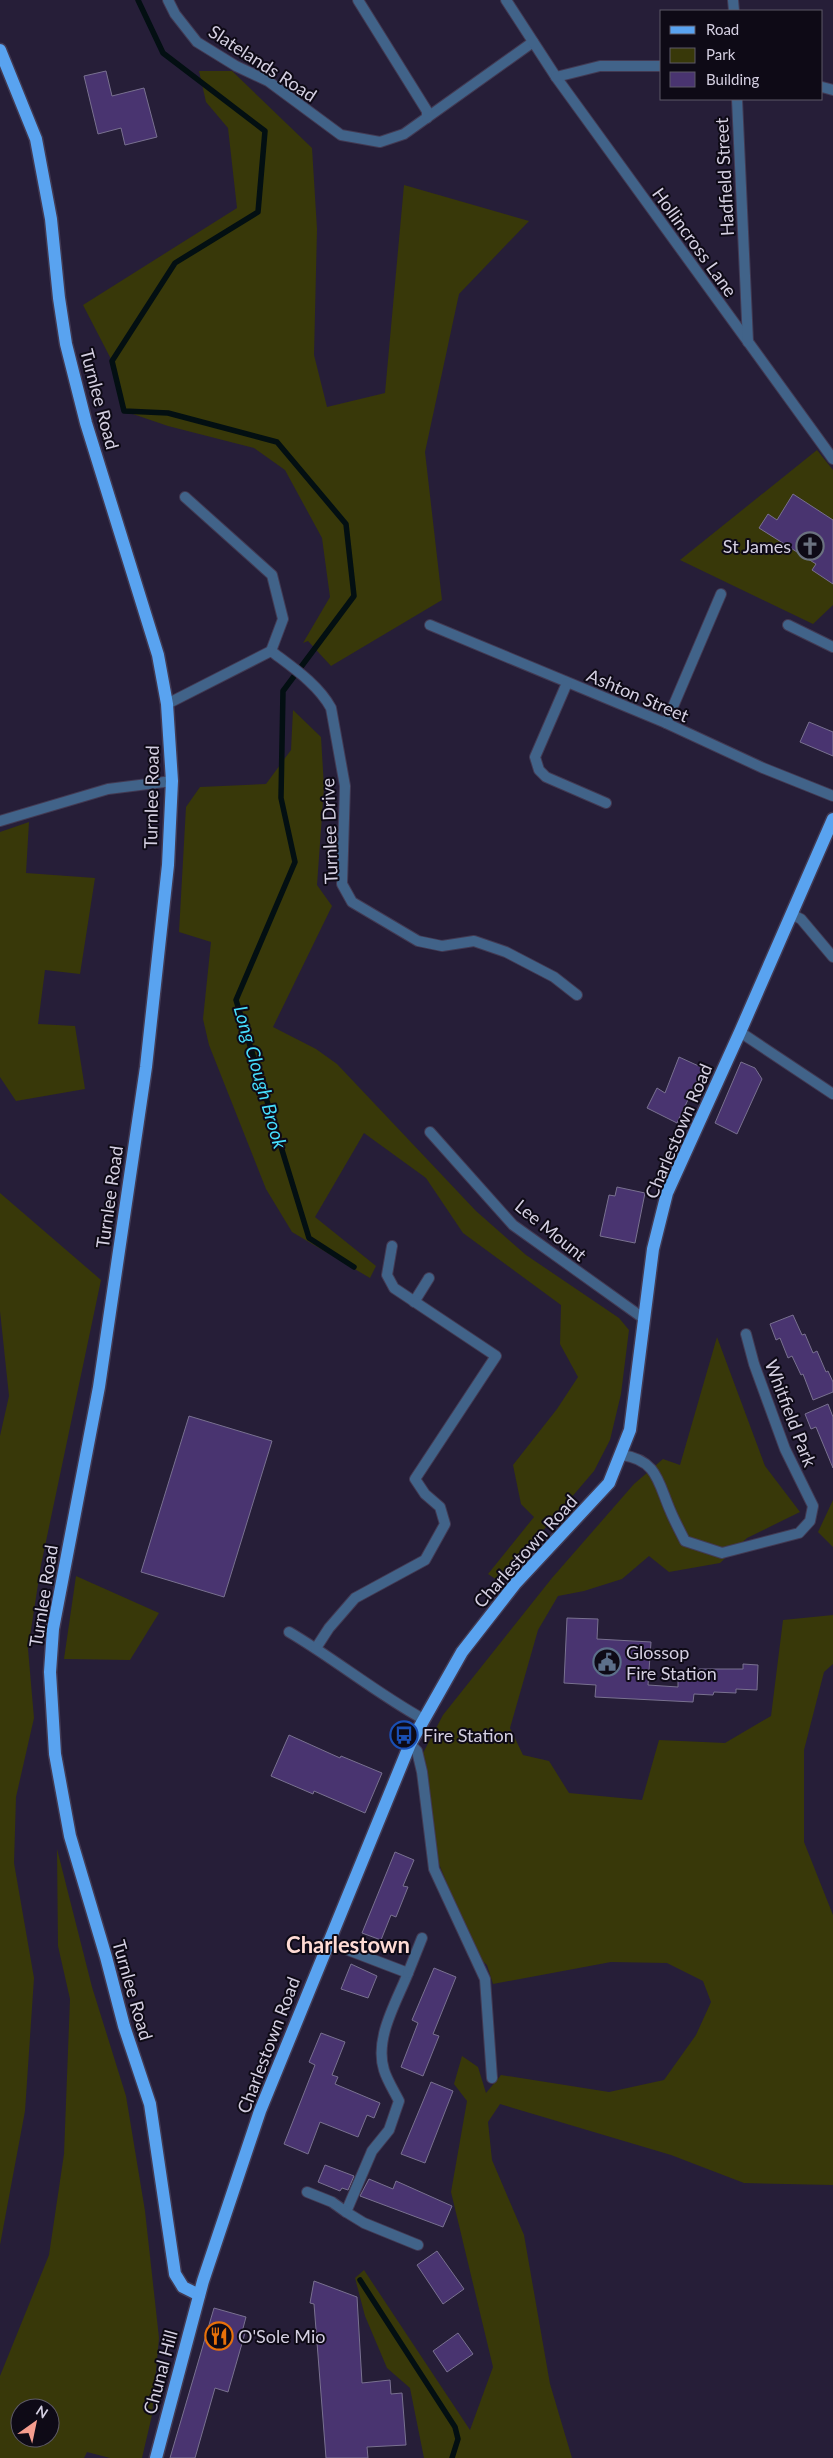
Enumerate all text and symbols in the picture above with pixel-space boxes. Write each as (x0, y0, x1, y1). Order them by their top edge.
legend (660, 10, 823, 100)
street label: Slatelands Road (205, 20, 321, 106)
text: Road (706, 20, 739, 38)
text: Park (706, 45, 736, 63)
text: Building (706, 70, 759, 88)
street label: Hadfield Street (710, 117, 738, 237)
street label: Hollincross Lane (648, 183, 742, 301)
street label: Turnlee Road (76, 346, 124, 452)
church icon: St James (795, 531, 825, 561)
place label: St James (723, 535, 791, 557)
street label: Ashton Street (584, 664, 693, 727)
street label: Turnlee Road (139, 745, 163, 849)
street label: Turnlee Drive (316, 778, 342, 884)
water label: Long Clough Brook (230, 1003, 293, 1152)
street label: Charlestown Road (640, 1060, 716, 1202)
street label: Turnlee Road (91, 1144, 127, 1250)
street label: Lee Mount (511, 1195, 591, 1266)
street label: Whitfield Park (760, 1356, 822, 1471)
street label: Charlestown Road (469, 1490, 581, 1612)
street label: Turnlee Road (24, 1543, 62, 1649)
place label: Glossop Fire Station (626, 1641, 717, 1684)
public building icon: Glossop Fire Station (592, 1647, 622, 1677)
bus stop icon: Fire Station (389, 1720, 419, 1750)
place label: Fire Station (423, 1724, 514, 1746)
district label: Charlestown (286, 1931, 410, 1958)
street label: Turnlee Road (108, 1937, 158, 2043)
street label: Charlestown Road (232, 1974, 304, 2116)
restaurant icon: O'Sole Mio (204, 2321, 234, 2351)
place label: O'Sole Mio (238, 2325, 325, 2347)
street label: Chunal Hill (138, 2327, 182, 2417)
north arrow (10, 2398, 60, 2448)
text: N (33, 2402, 52, 2422)

